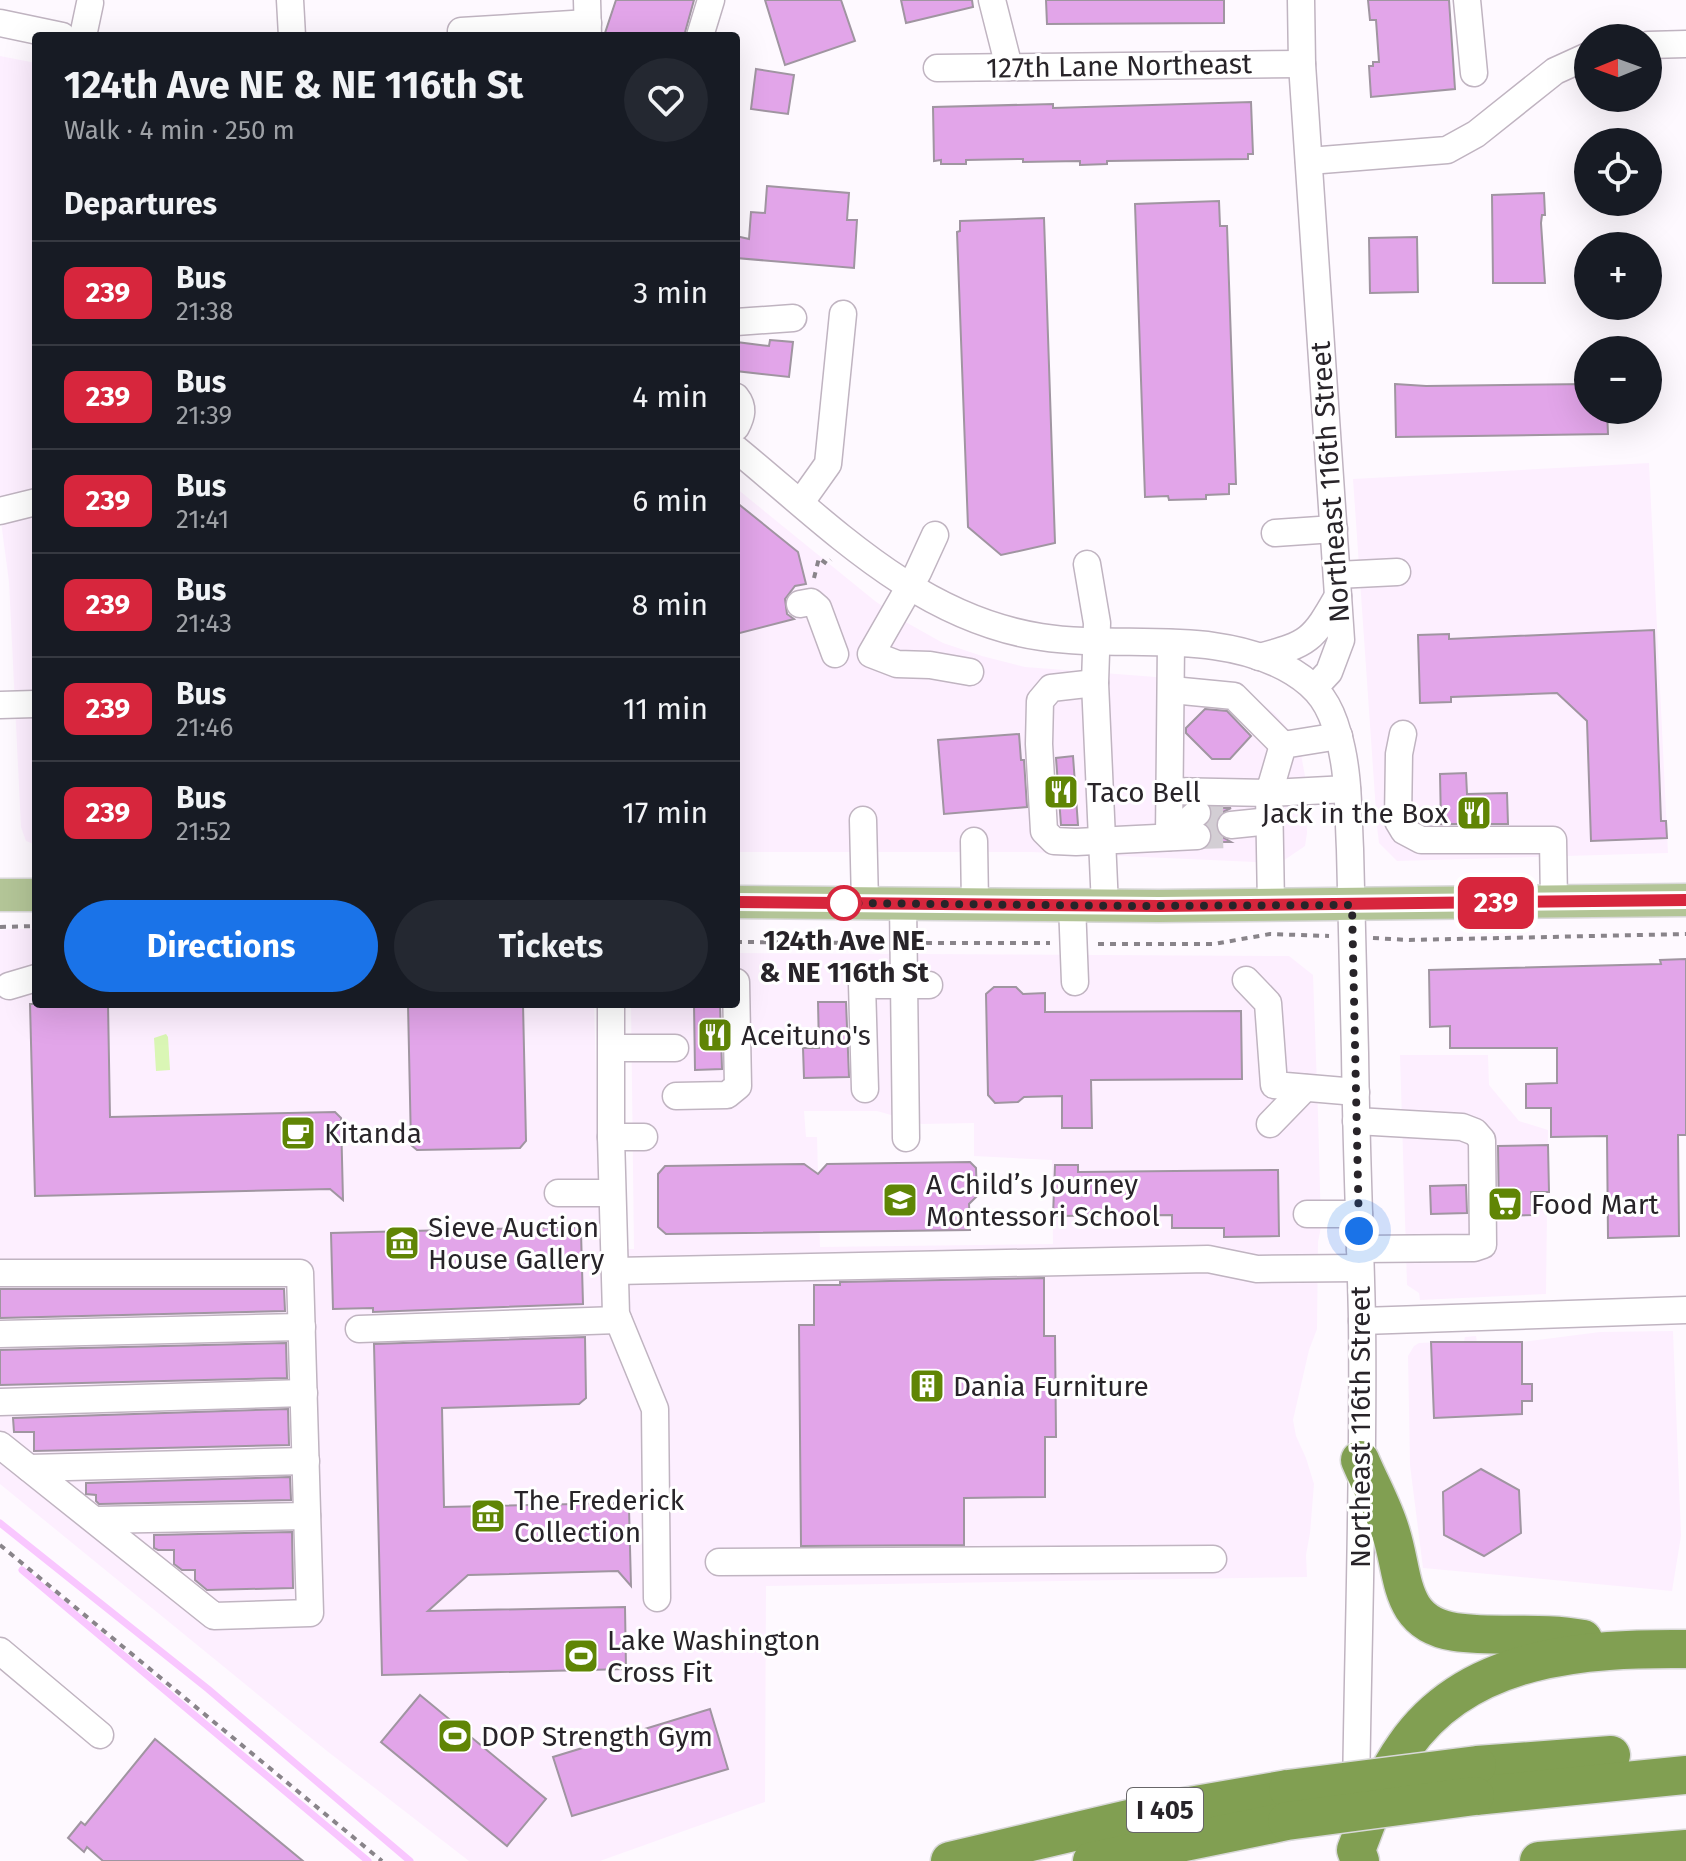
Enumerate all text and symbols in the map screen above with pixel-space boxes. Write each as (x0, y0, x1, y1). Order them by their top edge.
north arrow (1574, 24, 1662, 112)
map controls (1574, 24, 1662, 424)
street label: 127th Lane Northeast (986, 47, 1253, 85)
button: heart (624, 58, 708, 142)
text: 124th Ave NE & NE 116th St (64, 62, 523, 108)
text: Walk · 4 min · 250 m (64, 115, 295, 146)
button: locate (1574, 128, 1662, 216)
text: Departures (64, 186, 217, 222)
button: + (1574, 232, 1662, 320)
text: Bus (176, 260, 226, 296)
text: 3 min (633, 275, 708, 311)
text: 239 (86, 276, 130, 309)
text: 21:38 (176, 296, 233, 327)
button: − (1574, 336, 1662, 424)
street label: Northeast 116th Street (1304, 339, 1356, 624)
text: Bus (176, 364, 226, 400)
text: 4 min (632, 379, 708, 415)
text: 239 (86, 380, 130, 413)
text: 21:39 (176, 400, 232, 431)
text: Bus (176, 468, 226, 504)
text: 6 min (632, 483, 708, 519)
text: 239 (86, 484, 130, 517)
text: 21:41 (176, 504, 229, 535)
text: Bus (176, 572, 226, 608)
text: 8 min (632, 587, 708, 623)
text: 239 (86, 588, 130, 621)
text: 21:43 (176, 608, 232, 639)
text: Bus (176, 676, 226, 712)
text: 11 min (623, 691, 708, 727)
text: 239 (86, 692, 130, 725)
text: 21:46 (176, 712, 233, 743)
restaurant icon: Taco Bell (1042, 773, 1080, 811)
place label: Taco Bell (1087, 776, 1201, 809)
text: Bus (176, 780, 226, 816)
restaurant icon: Jack in the Box (1455, 794, 1493, 832)
text: 17 min (622, 795, 708, 831)
text: 239 (86, 796, 130, 829)
place label: Jack in the Box (1261, 797, 1448, 830)
text: 21:52 (176, 816, 231, 847)
line badge: 239 (1450, 877, 1542, 929)
marker: 124th Ave NE & NE 116th St (827, 886, 861, 920)
text: 239 (1474, 886, 1518, 919)
button: Directions (64, 900, 378, 992)
button: Tickets (394, 900, 708, 992)
place label: 124th Ave NE & NE 116th St (759, 924, 930, 989)
restaurant icon: Aceituno's (696, 1016, 734, 1054)
place label: Aceituno's (741, 1019, 871, 1052)
cafe icon: Kitanda (279, 1114, 317, 1152)
place label: Kitanda (324, 1117, 422, 1150)
place label: A Child’s Journey Montessori School (926, 1168, 1160, 1233)
school or university icon: A Child’s Journey Montessori School (881, 1181, 919, 1219)
supermarket icon: Food Mart (1486, 1185, 1524, 1223)
place label: Food Mart (1531, 1188, 1659, 1221)
place label: Sieve Auction House Gallery (428, 1211, 604, 1276)
your location (1339, 1211, 1379, 1251)
museum icon: Sieve Auction House Gallery (383, 1224, 421, 1262)
street label: Northeast 116th Street (1344, 1285, 1377, 1568)
building icon: Dania Furniture (908, 1367, 946, 1405)
place label: Dania Furniture (953, 1370, 1149, 1403)
place label: The Frederick Collection (514, 1484, 685, 1549)
museum icon: The Frederick Collection (469, 1497, 507, 1535)
place label: Lake Washington Cross Fit (607, 1624, 821, 1689)
sports icon: Lake Washington Cross Fit (562, 1637, 600, 1675)
sports icon: DOP Strength Gym (436, 1717, 474, 1755)
place label: DOP Strength Gym (481, 1720, 713, 1753)
road number: I 405 (1127, 1788, 1203, 1832)

